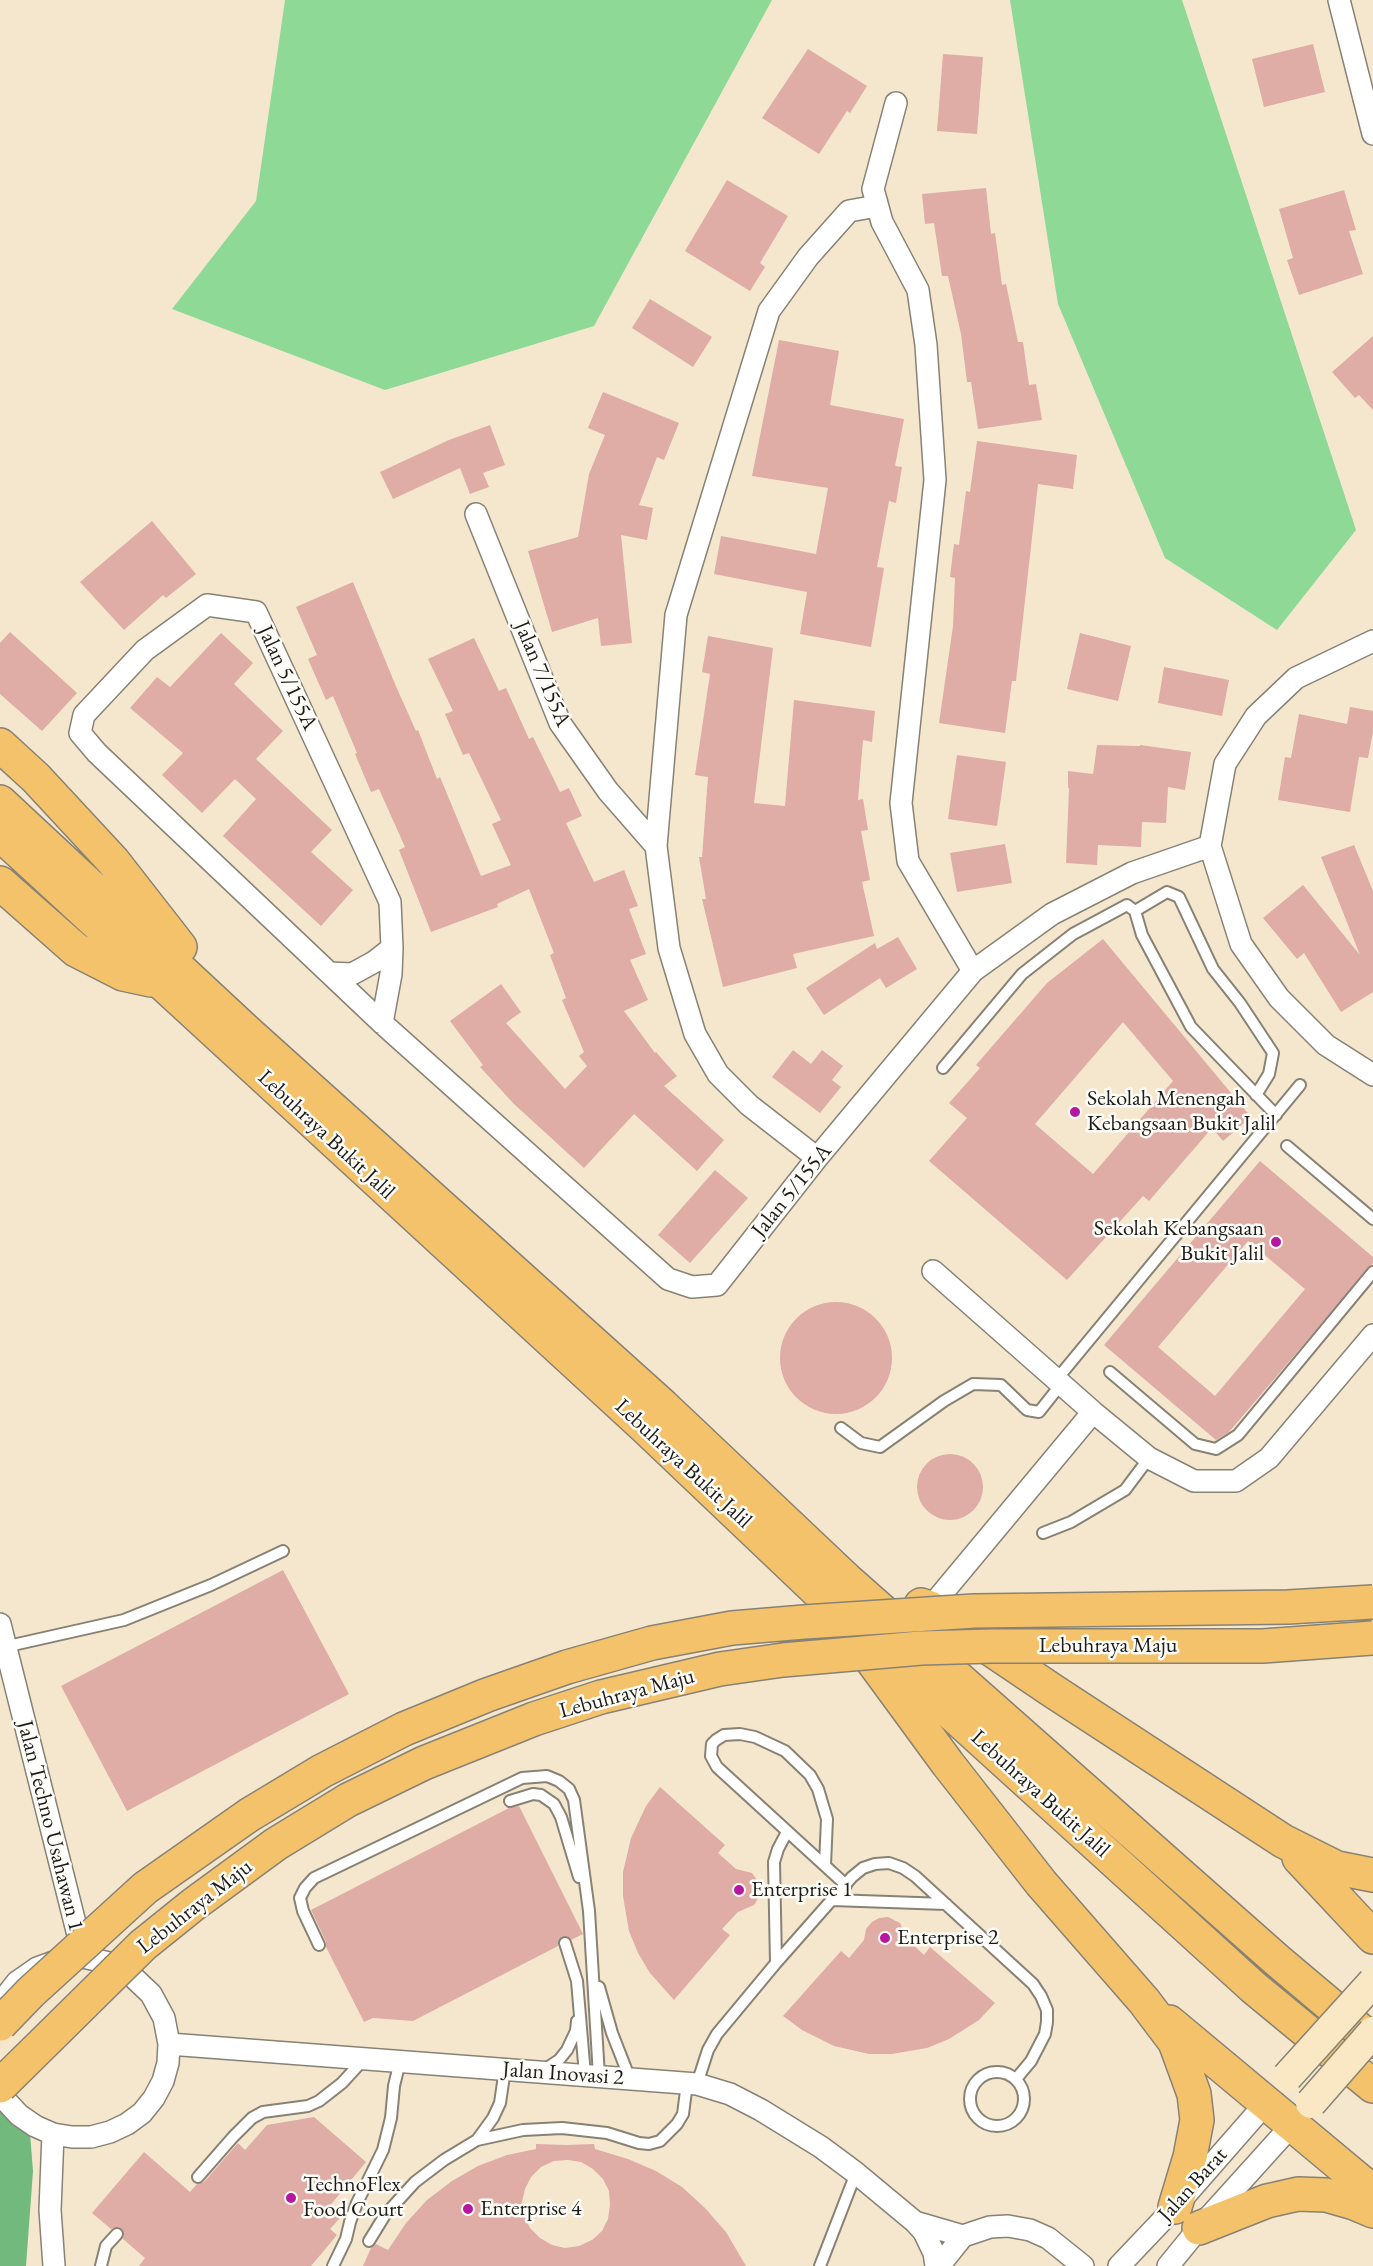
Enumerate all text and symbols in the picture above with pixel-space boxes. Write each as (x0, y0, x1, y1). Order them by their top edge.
street label: Jalan 7/155A (508, 617, 576, 731)
street label: Jalan 5/155A (251, 621, 323, 735)
street label: Lebuhraya Bukit Jalil (252, 1065, 400, 1205)
place label: Sekolah Menengah Kebangsaan Bukit Jalil (1087, 1086, 1276, 1138)
marker: Sekolah Menengah Kebangsaan Bukit Jalil (1068, 1105, 1082, 1119)
street label: Jalan 5/155A (746, 1139, 838, 1243)
place label: Sekolah Kebangsaan Bukit Jalil (1094, 1216, 1264, 1268)
marker: Sekolah Kebangsaan Bukit Jalil (1269, 1235, 1283, 1249)
street label: Lebuhraya Bukit Jalil (609, 1394, 757, 1534)
street label: Lebuhraya Maju (1039, 1633, 1177, 1659)
street label: Lebuhraya Maju (557, 1663, 697, 1725)
street label: Jalan Techno Usahawan 1 (11, 1718, 89, 1934)
street label: Lebuhraya Bukit Jalil (965, 1725, 1115, 1863)
street label: Lebuhraya Maju (132, 1854, 258, 1960)
place label: Enterprise 1 (751, 1877, 853, 1903)
marker: Enterprise 1 (732, 1883, 746, 1897)
place label: Enterprise 2 (897, 1925, 999, 1951)
marker: Enterprise 2 (878, 1931, 892, 1945)
street label: Jalan Inovasi 2 (501, 2057, 625, 2091)
street label: Jalan Barat (1153, 2142, 1233, 2228)
place label: TechnoFlex Food Court (303, 2172, 403, 2224)
marker: TechnoFlex Food Court (284, 2191, 298, 2205)
place label: Enterprise 4 (480, 2196, 582, 2222)
marker: Enterprise 4 (461, 2202, 475, 2216)

